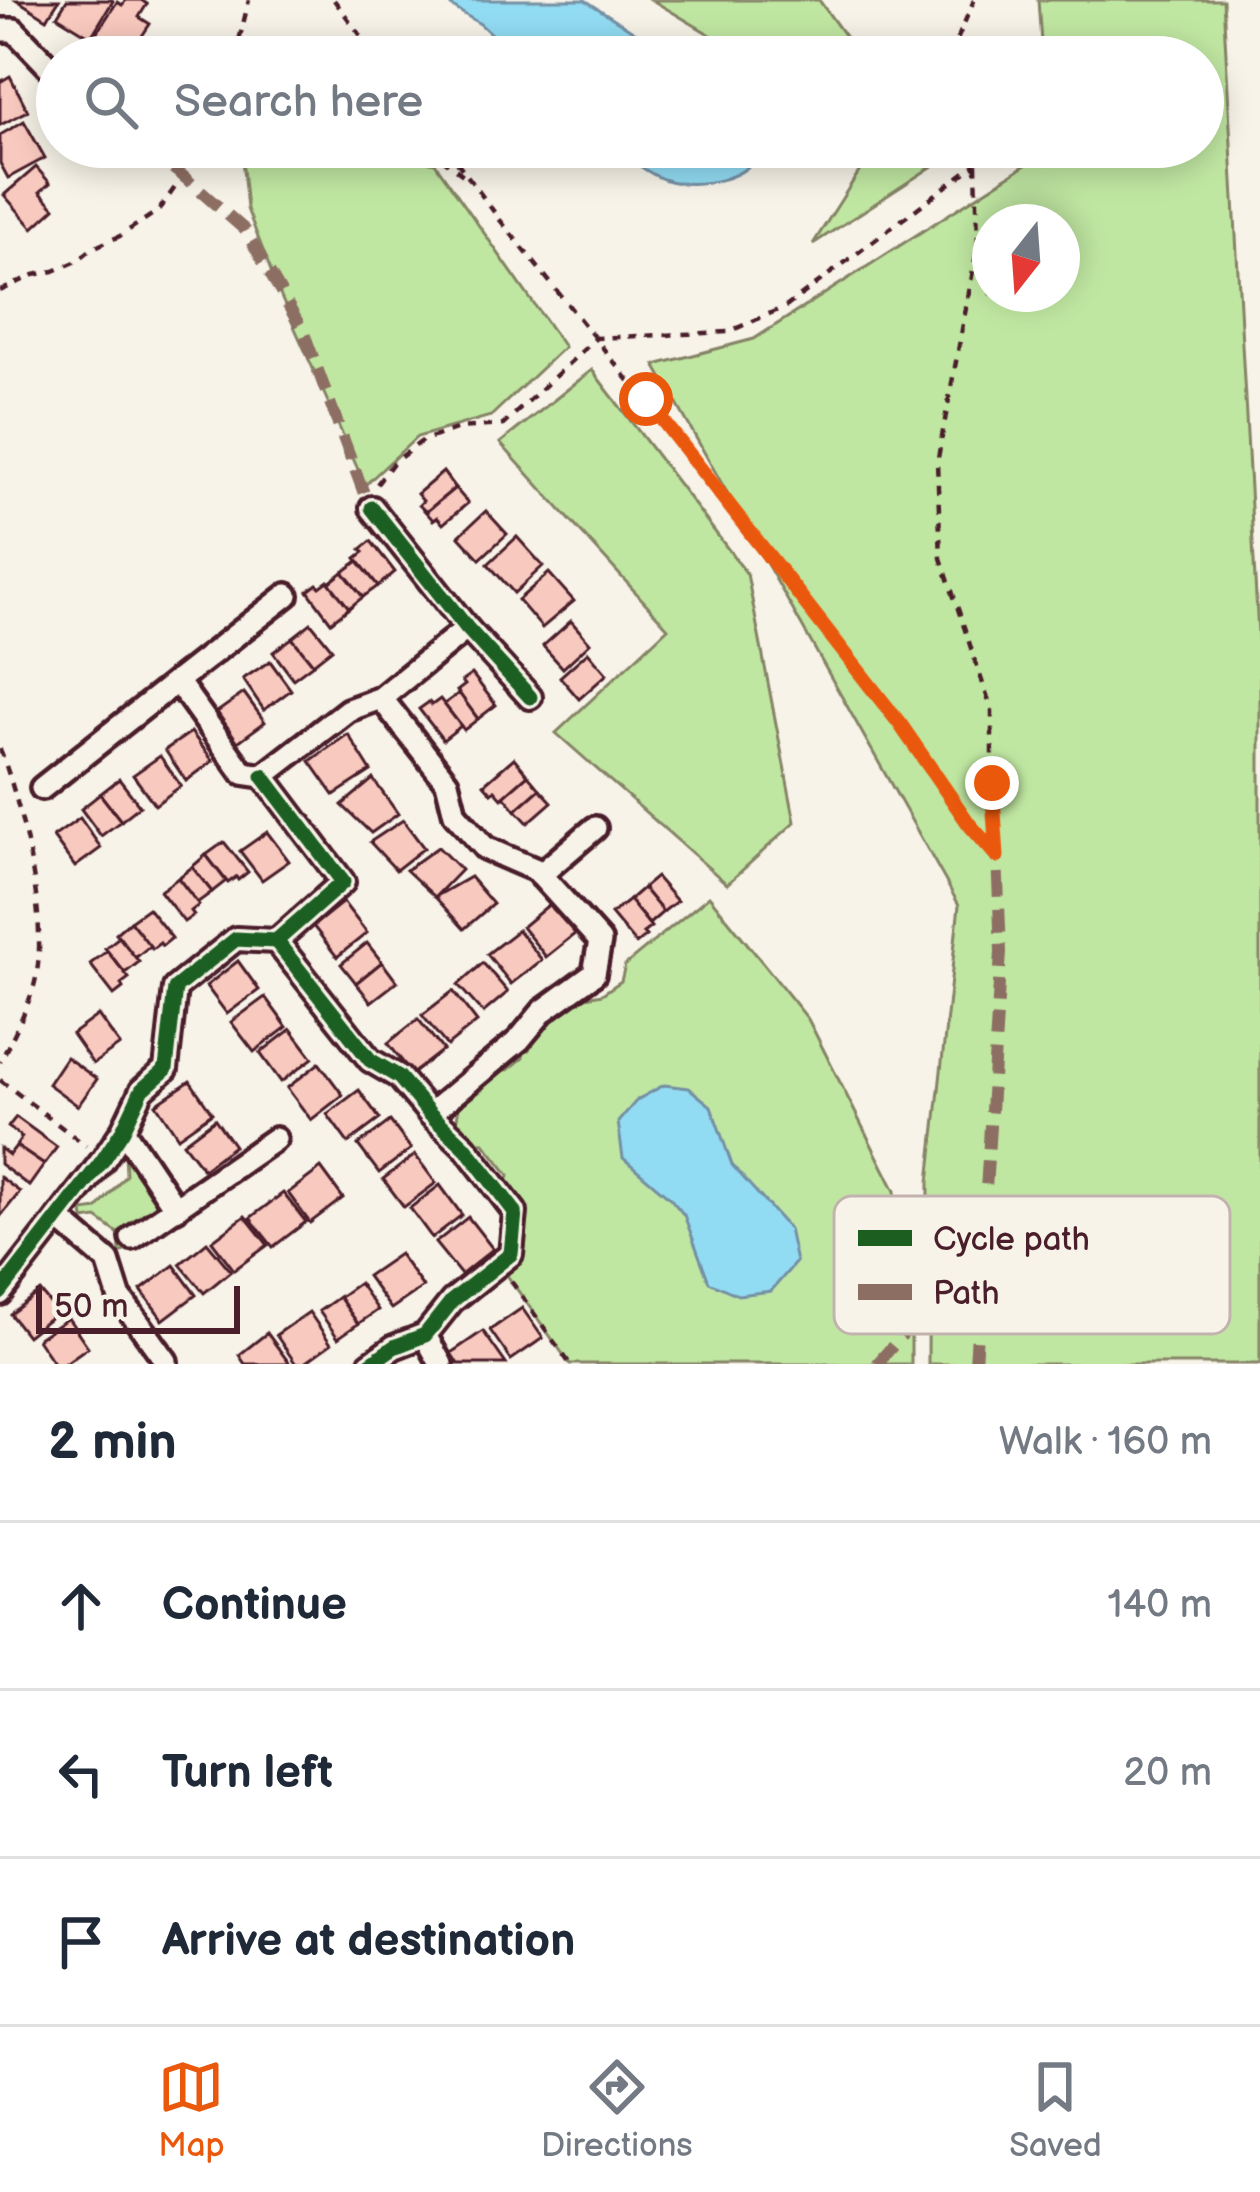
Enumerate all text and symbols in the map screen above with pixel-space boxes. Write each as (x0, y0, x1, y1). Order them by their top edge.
search box (36, 36, 1224, 168)
icon: search (78, 69, 144, 135)
text: Search here (174, 75, 423, 130)
north arrow (972, 204, 1080, 312)
route start (619, 372, 673, 426)
route end (965, 756, 1019, 810)
legend (834, 1196, 1230, 1334)
text: Cycle path (933, 1220, 1090, 1260)
text: Path (933, 1274, 1000, 1314)
scale bar (36, 1280, 240, 1333)
text: 50 m (54, 1287, 129, 1327)
text: 2 min (48, 1412, 177, 1473)
text: Walk · 160 m (999, 1419, 1212, 1466)
icon: ahead (48, 1573, 114, 1639)
text: Continue (162, 1578, 347, 1633)
text: 140 m (1107, 1582, 1212, 1629)
icon: left (48, 1741, 114, 1807)
text: Turn left (162, 1746, 333, 1801)
text: 20 m (1123, 1750, 1212, 1797)
icon: arrive (48, 1909, 114, 1975)
text: Arrive at destination (162, 1914, 575, 1969)
tab: Map (158, 2054, 225, 2166)
tab: Directions (541, 2054, 693, 2166)
tab: Saved (1009, 2054, 1102, 2166)

